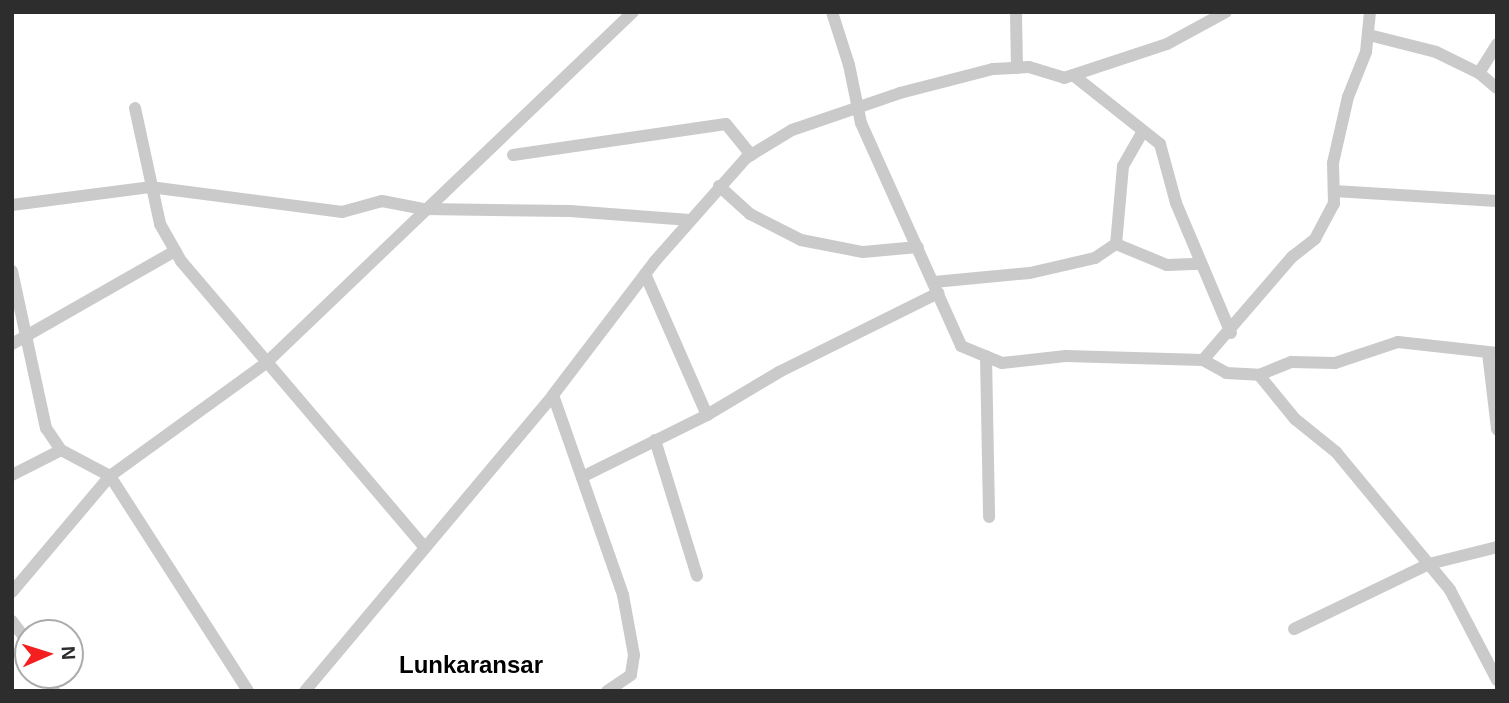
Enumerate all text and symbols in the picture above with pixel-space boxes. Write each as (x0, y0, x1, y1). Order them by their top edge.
north arrow (14, 619, 84, 689)
text: N (58, 646, 79, 660)
district label: Lunkaransar (399, 651, 543, 679)

